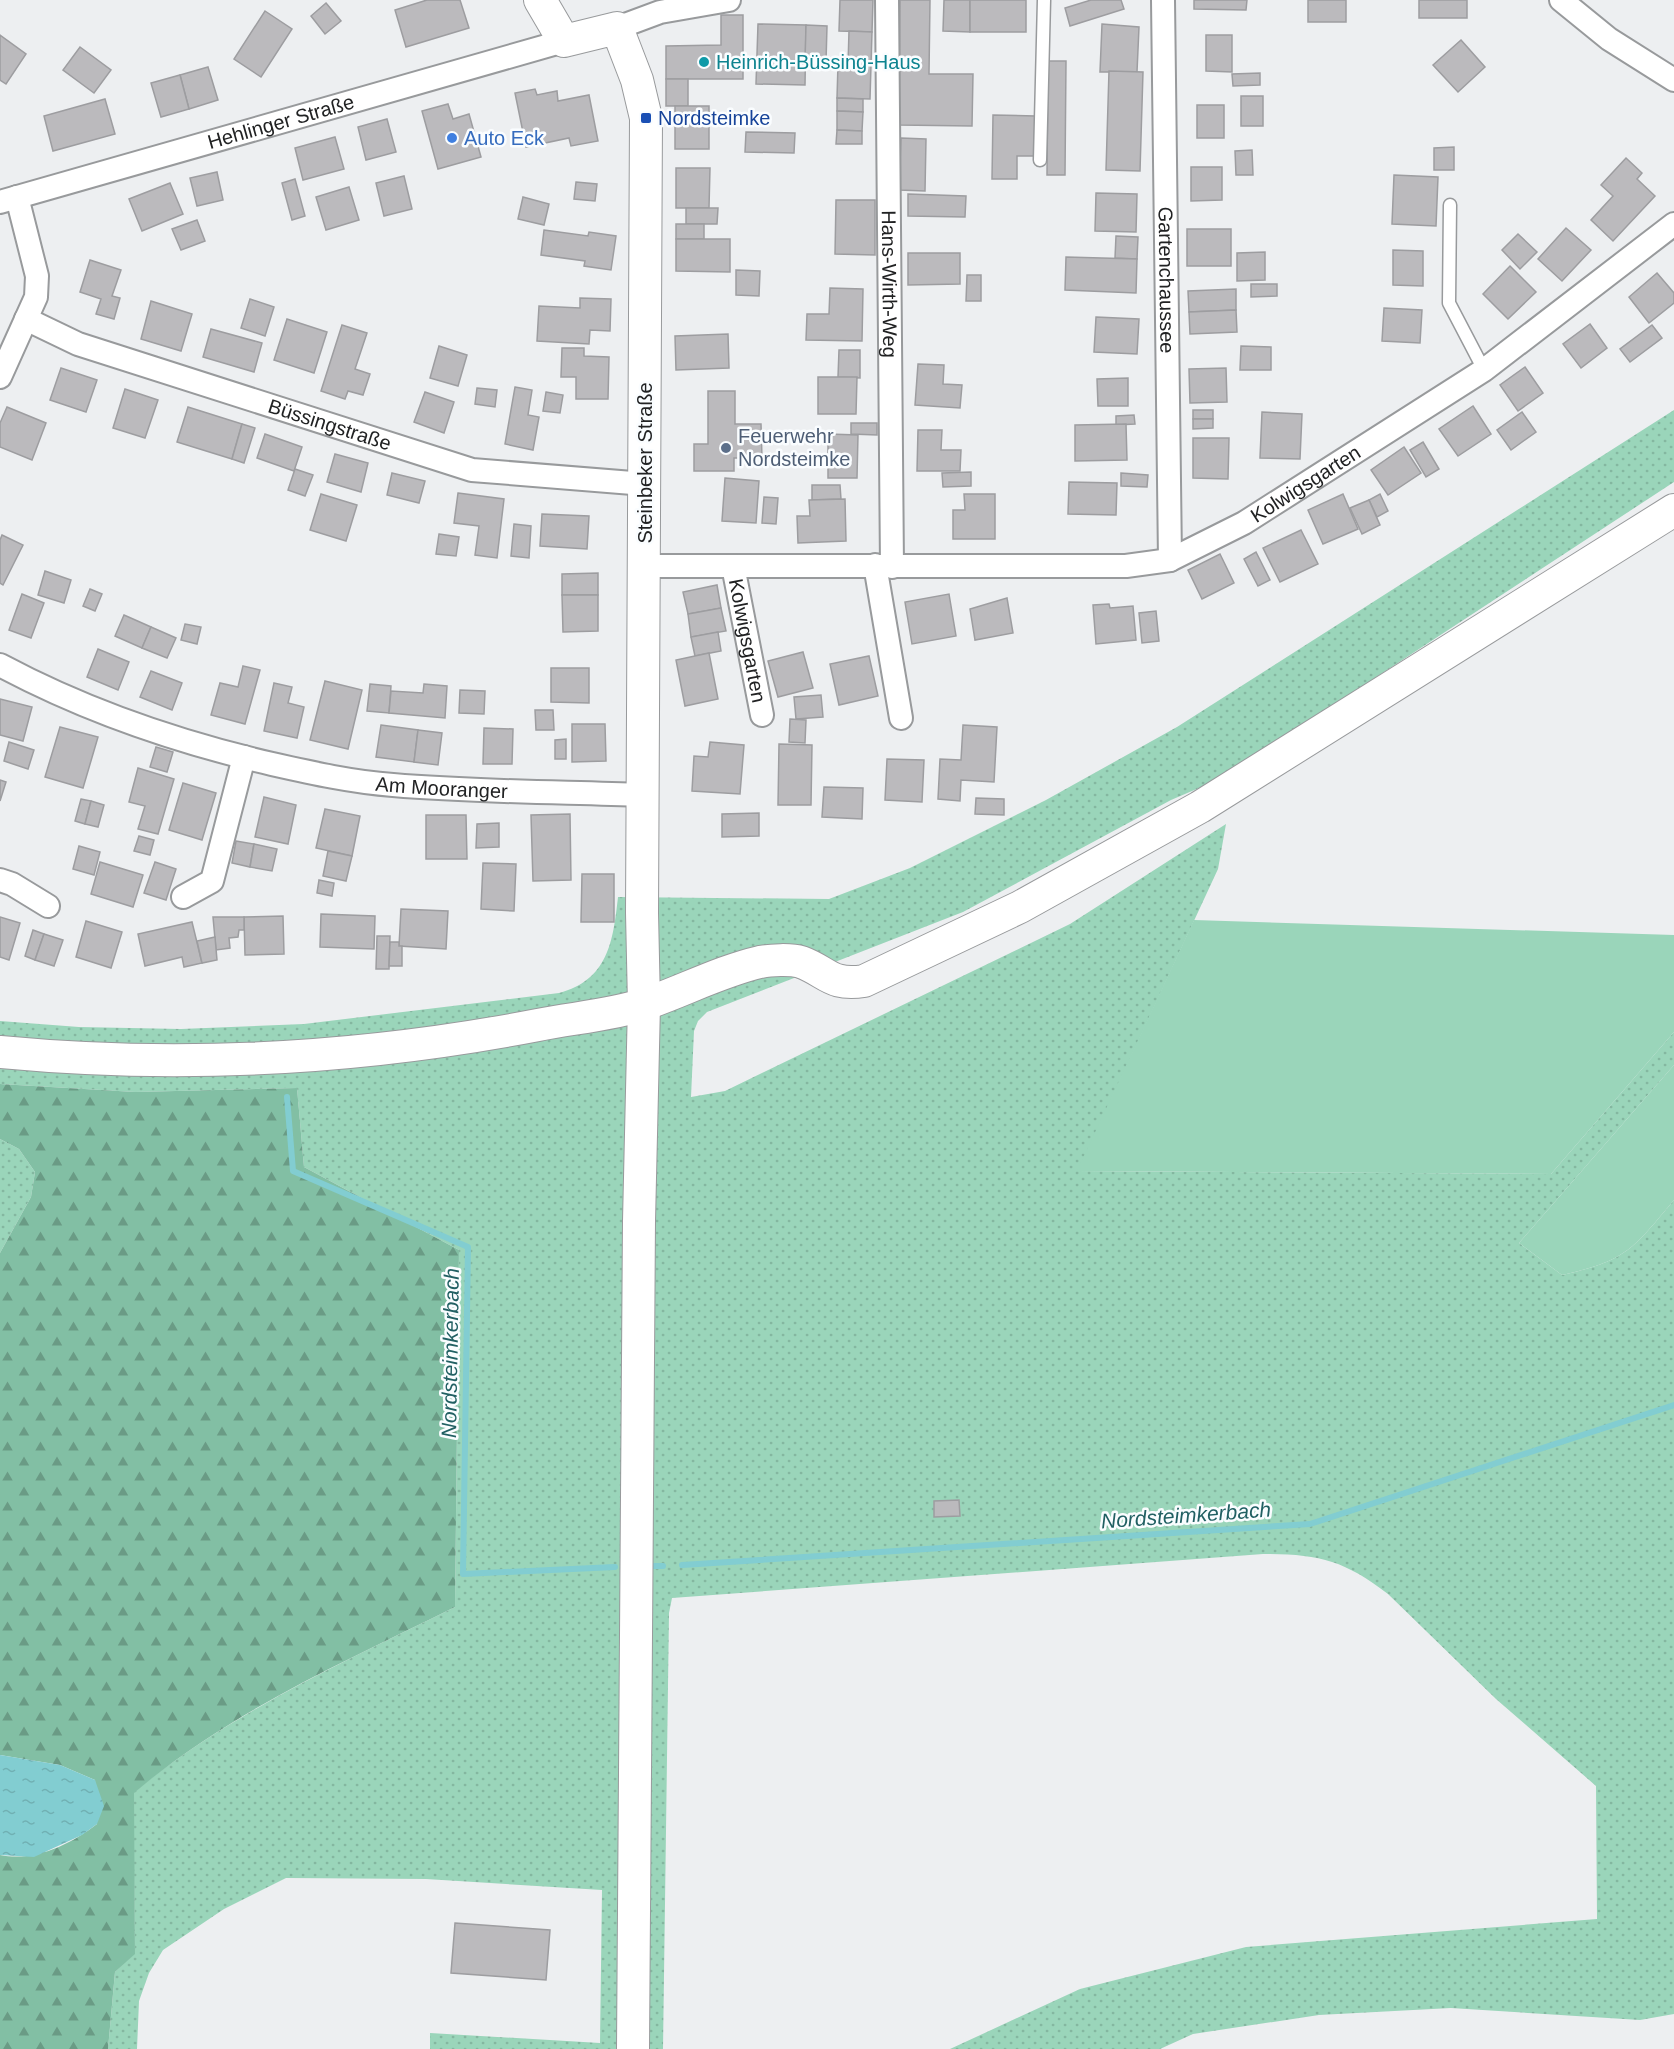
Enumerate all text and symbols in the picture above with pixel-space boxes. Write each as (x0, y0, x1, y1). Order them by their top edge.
place label: Heinrich-Büssing-Haus (716, 51, 921, 73)
marker: Heinrich-Büssing-Haus (697, 55, 711, 69)
street label: Hehlinger Straße (205, 91, 357, 153)
place label: Nordsteimke (658, 107, 770, 129)
marker: Nordsteimke (639, 111, 653, 125)
place label: Auto Eck (464, 127, 545, 149)
marker: Auto Eck (445, 131, 459, 145)
street label: Gartenchaussee (1155, 206, 1178, 354)
street label: Hans-Wirth-Weg (878, 210, 901, 358)
street label: Steinbeker Straße (634, 382, 656, 544)
street label: Büssingstraße (265, 395, 394, 454)
place label: Feuerwehr Nordsteimke (738, 425, 850, 470)
marker: Feuerwehr Nordsteimke (719, 441, 733, 455)
street label: Kolwigsgarten (1247, 441, 1364, 527)
street label: Kolwigsgarten (725, 577, 770, 704)
street label: Am Mooranger (375, 772, 508, 802)
water label: Nordsteimkerbach (437, 1268, 463, 1438)
water label: Nordsteimkerbach (1100, 1498, 1272, 1532)

